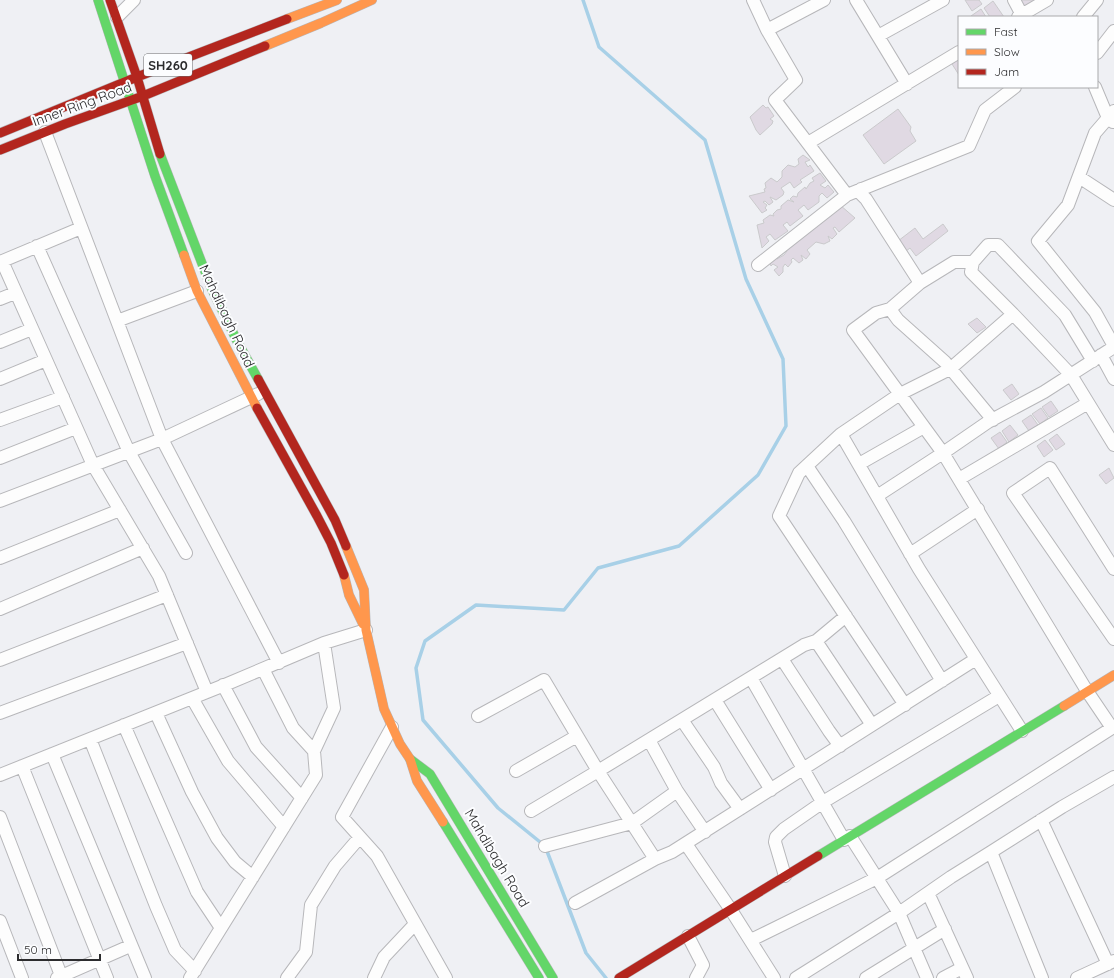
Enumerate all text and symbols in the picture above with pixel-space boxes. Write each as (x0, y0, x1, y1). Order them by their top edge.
legend (958, 16, 1098, 88)
text: Fast (994, 24, 1018, 39)
text: Slow (994, 44, 1020, 59)
road number: SH260 (144, 54, 192, 76)
text: Jam (994, 64, 1019, 79)
street label: Inner Ring Road (30, 78, 134, 130)
street label: Mahdibagh Road (195, 262, 259, 370)
street label: Mahdibagh Road (461, 805, 533, 911)
scale bar (18, 936, 100, 962)
text: 50 m (24, 942, 52, 957)

